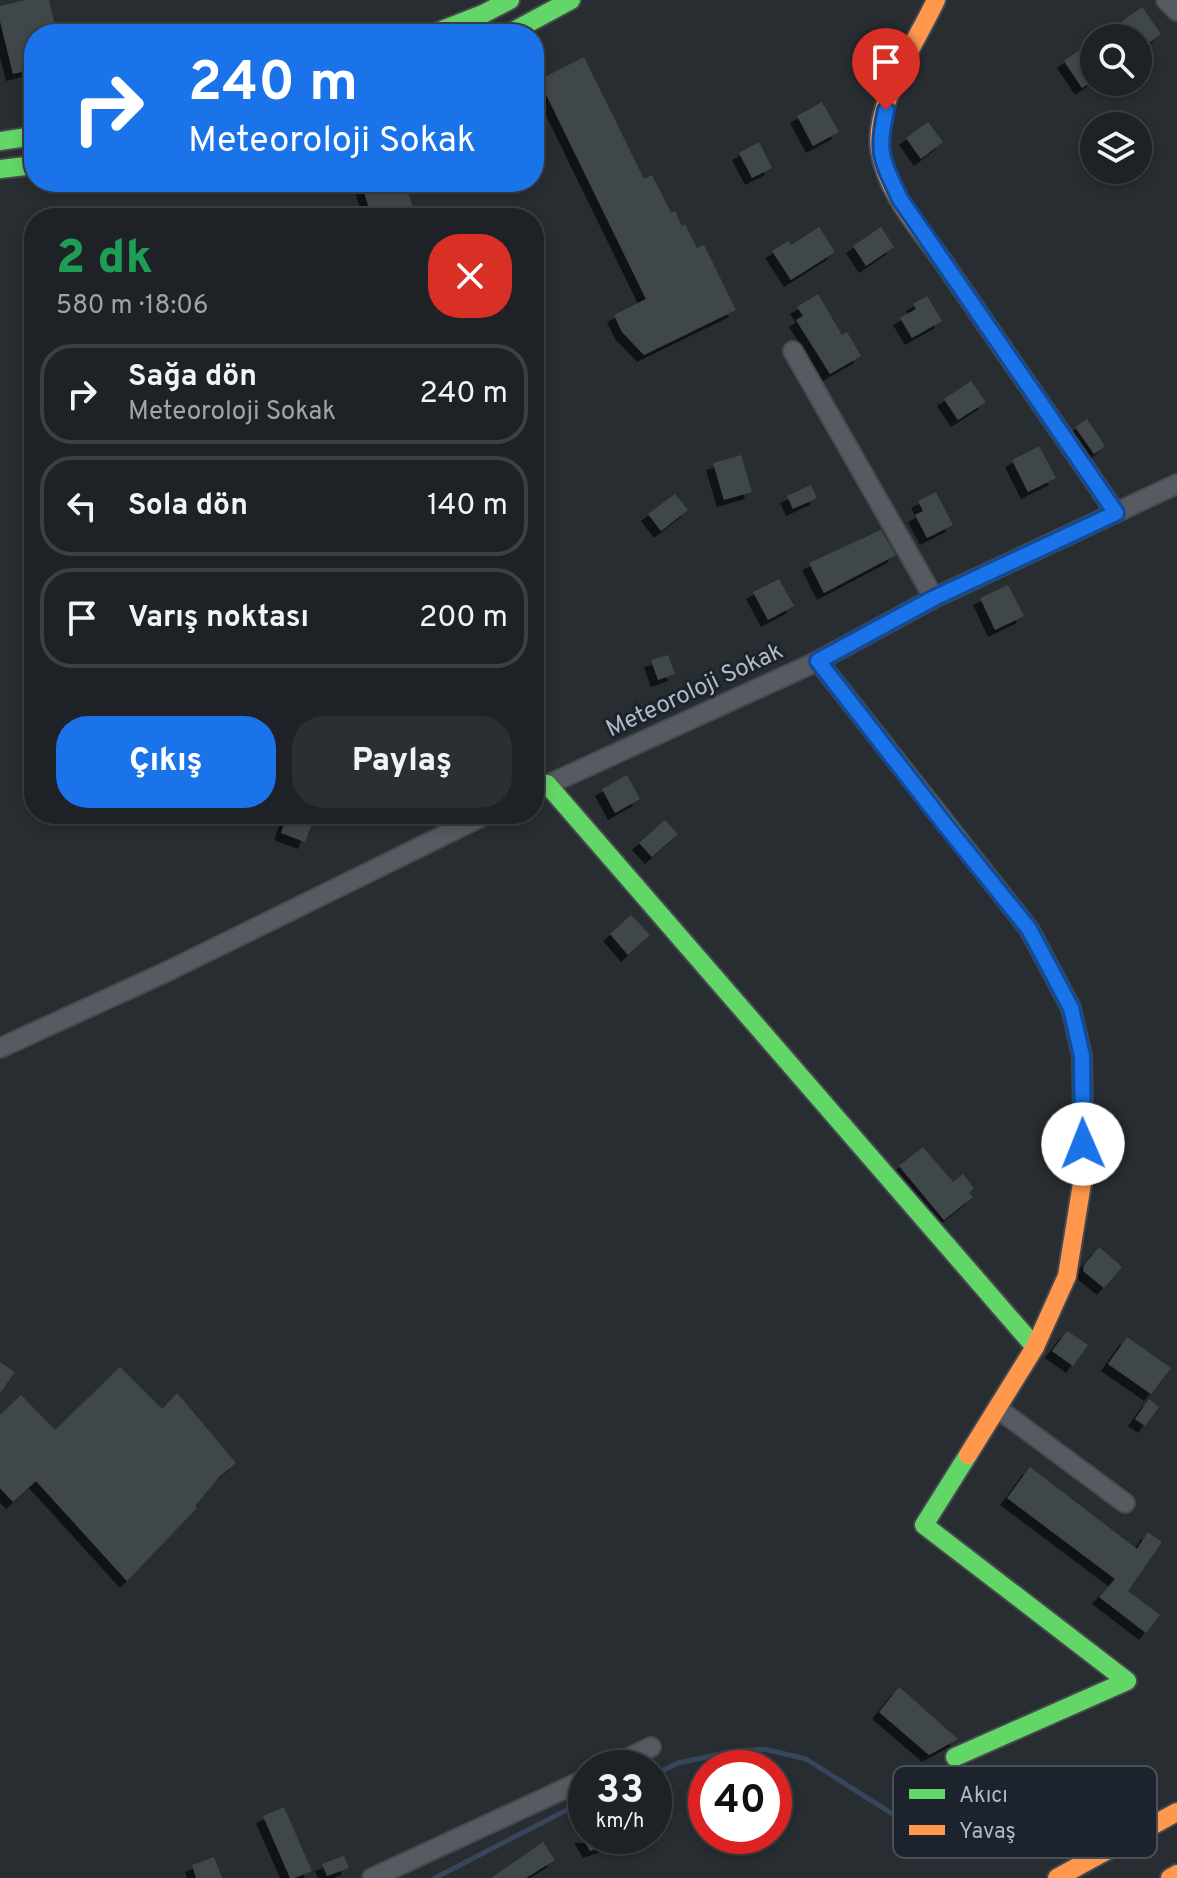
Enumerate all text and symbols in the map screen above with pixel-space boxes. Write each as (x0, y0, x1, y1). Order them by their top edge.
map controls (1080, 24, 1152, 184)
button: search (1080, 24, 1152, 96)
pin (852, 28, 920, 110)
icon: arrive (864, 40, 908, 84)
text: 240 m (188, 50, 358, 120)
icon: right (56, 56, 160, 160)
button: layers (1080, 112, 1152, 184)
text: Meteoroloji Sokak (188, 119, 476, 165)
text: 2 dk (56, 230, 153, 290)
button: close (428, 234, 512, 318)
text: 580 m · 18:06 (56, 290, 208, 323)
text: Sağa dön (128, 359, 257, 396)
icon: right (60, 372, 104, 416)
text: 240 m (420, 376, 508, 413)
text: Meteoroloji Sokak (128, 396, 336, 429)
icon: left (60, 484, 104, 528)
text: Sola dön (128, 488, 248, 525)
text: 140 m (427, 488, 508, 525)
icon: arrive (60, 596, 104, 640)
text: Varış noktası (128, 600, 309, 637)
text: 200 m (419, 600, 508, 637)
street label: Meteoroloji Sokak (602, 637, 788, 745)
button: Çıkış (56, 716, 276, 808)
button: Paylaş (292, 716, 512, 808)
position arrow (1041, 1102, 1125, 1186)
speed limit sign: 40 (688, 1750, 792, 1854)
legend (893, 1766, 1157, 1858)
text: 33 (596, 1767, 644, 1817)
text: Akıcı (959, 1783, 1008, 1810)
text: km/h (596, 1809, 644, 1835)
text: Yavaş (959, 1819, 1016, 1846)

